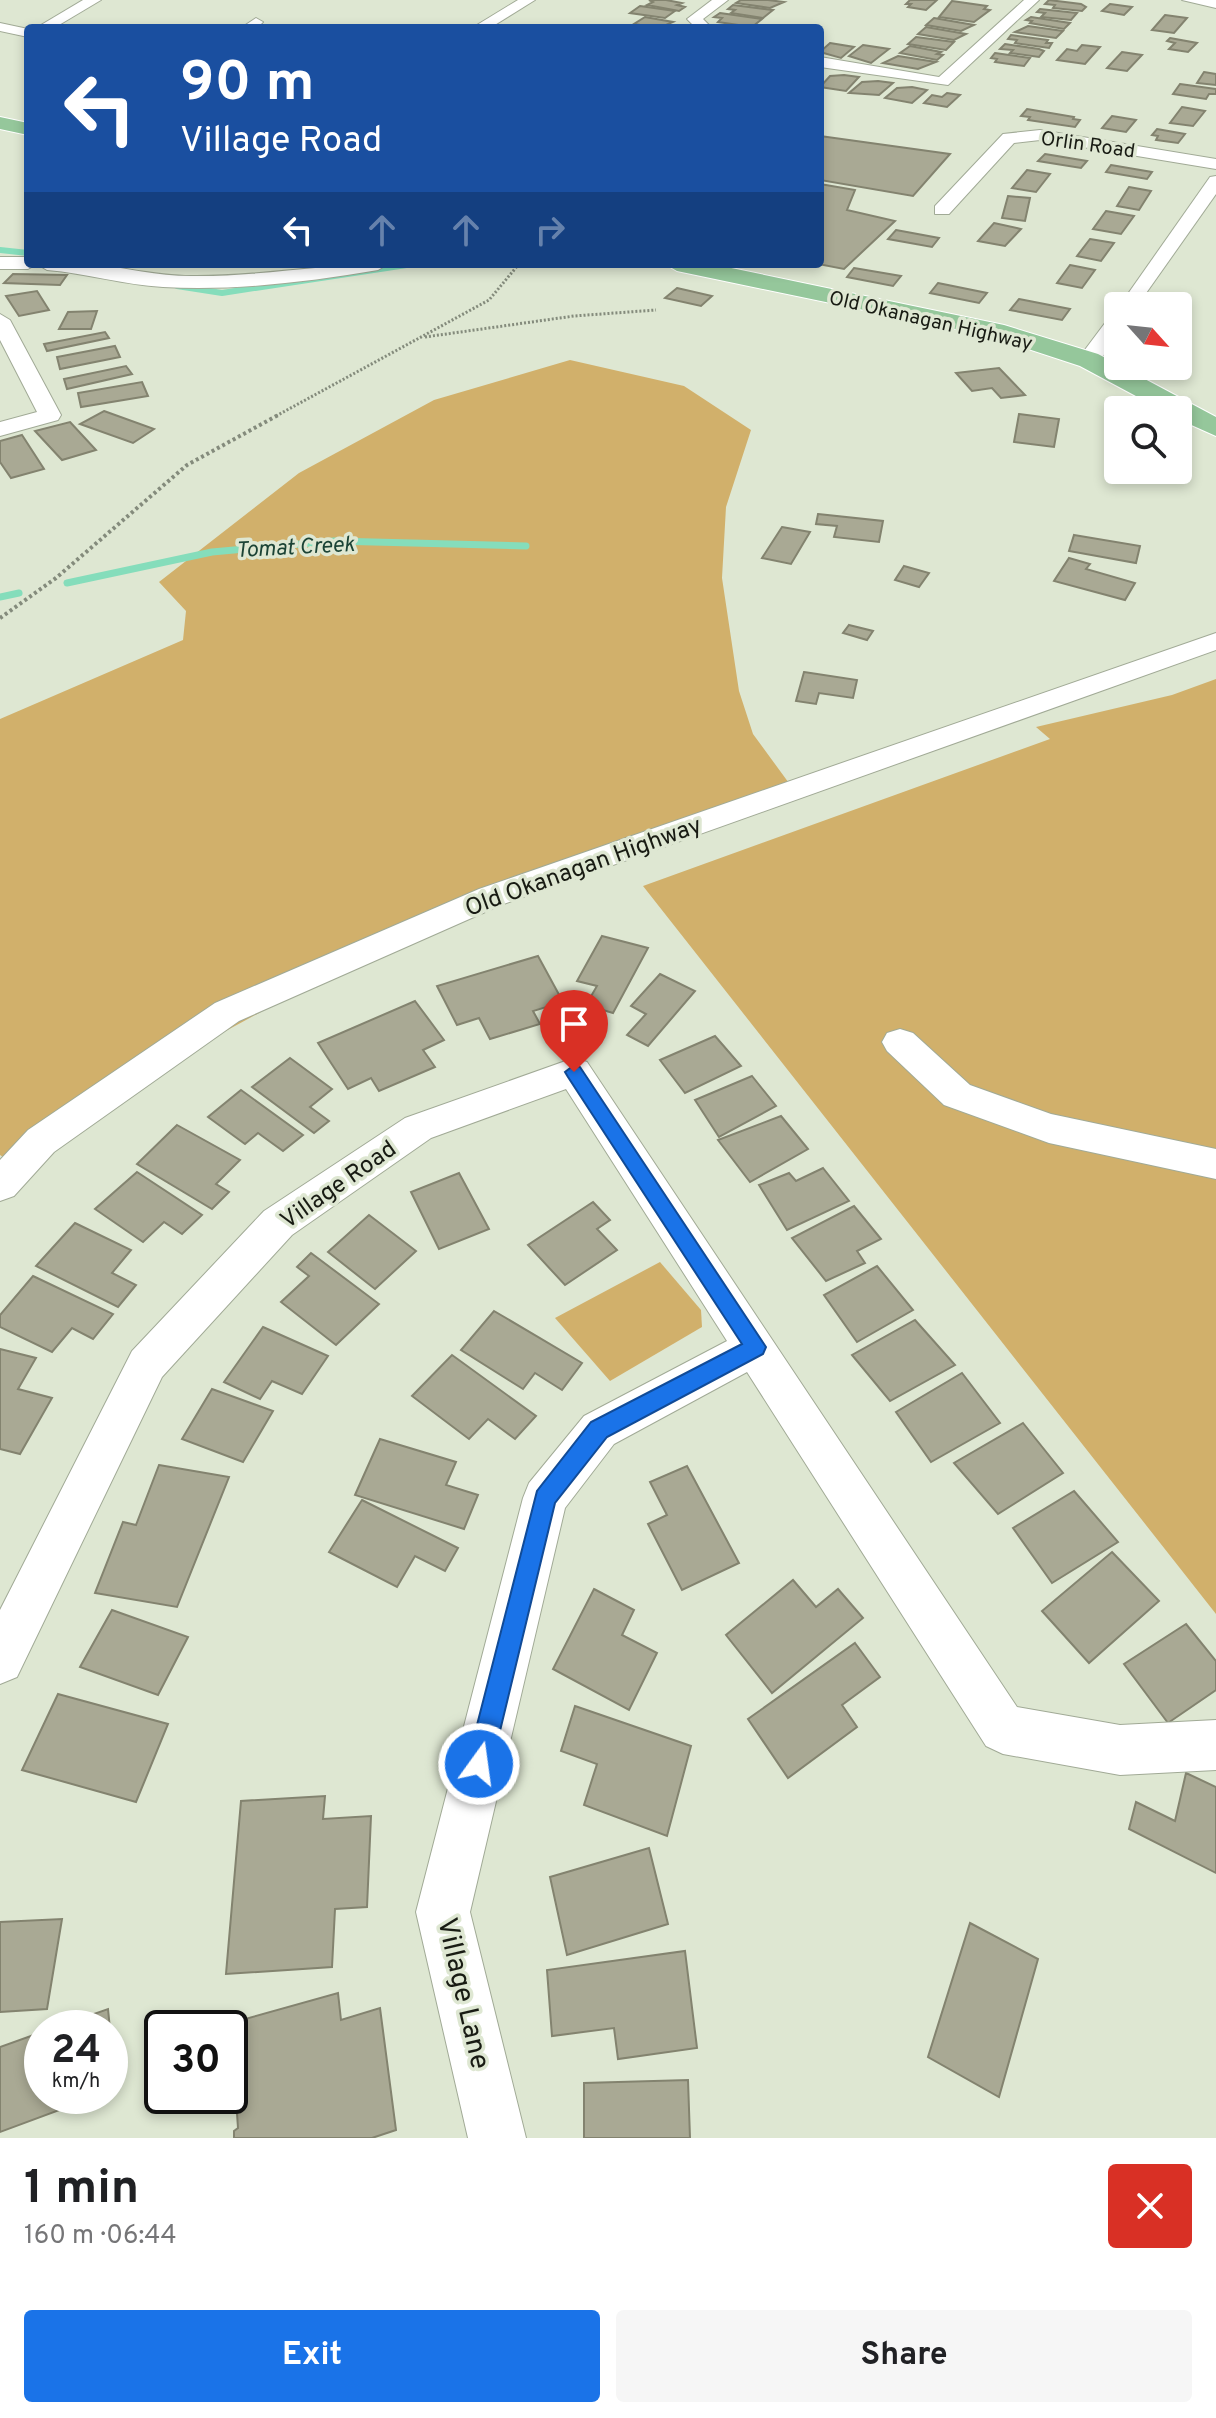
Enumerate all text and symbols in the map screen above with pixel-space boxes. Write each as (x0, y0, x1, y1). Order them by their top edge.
text: 90 m (180, 50, 315, 120)
icon: left (48, 56, 152, 160)
text: Village Road (180, 119, 382, 165)
street label: Orlin Road (1039, 126, 1137, 165)
icon: left (276, 208, 320, 252)
icon: ahead (360, 208, 404, 252)
icon: ahead (444, 208, 488, 252)
icon: right (528, 208, 572, 252)
street label: Old Okanagan Highway (826, 286, 1035, 358)
north arrow (1104, 292, 1192, 380)
map controls (1104, 292, 1192, 484)
button: search (1104, 396, 1192, 484)
water label: Tomat Creek (235, 532, 356, 565)
street label: Old Okanagan Highway (461, 811, 706, 925)
pin (540, 990, 608, 1072)
icon: arrive (552, 1002, 596, 1046)
street label: Village Road (275, 1135, 403, 1237)
position arrow (437, 1722, 521, 1806)
street label: Village Lane (427, 1914, 497, 2073)
speed limit sign: 30 (144, 2010, 248, 2114)
text: 24 (51, 2027, 101, 2077)
text: km/h (52, 2069, 100, 2095)
text: 1 min (24, 2160, 139, 2220)
button: close (1108, 2164, 1192, 2248)
text: 160 m · 06:44 (24, 2220, 177, 2253)
button: Exit (24, 2310, 600, 2402)
button: Share (616, 2310, 1192, 2402)

